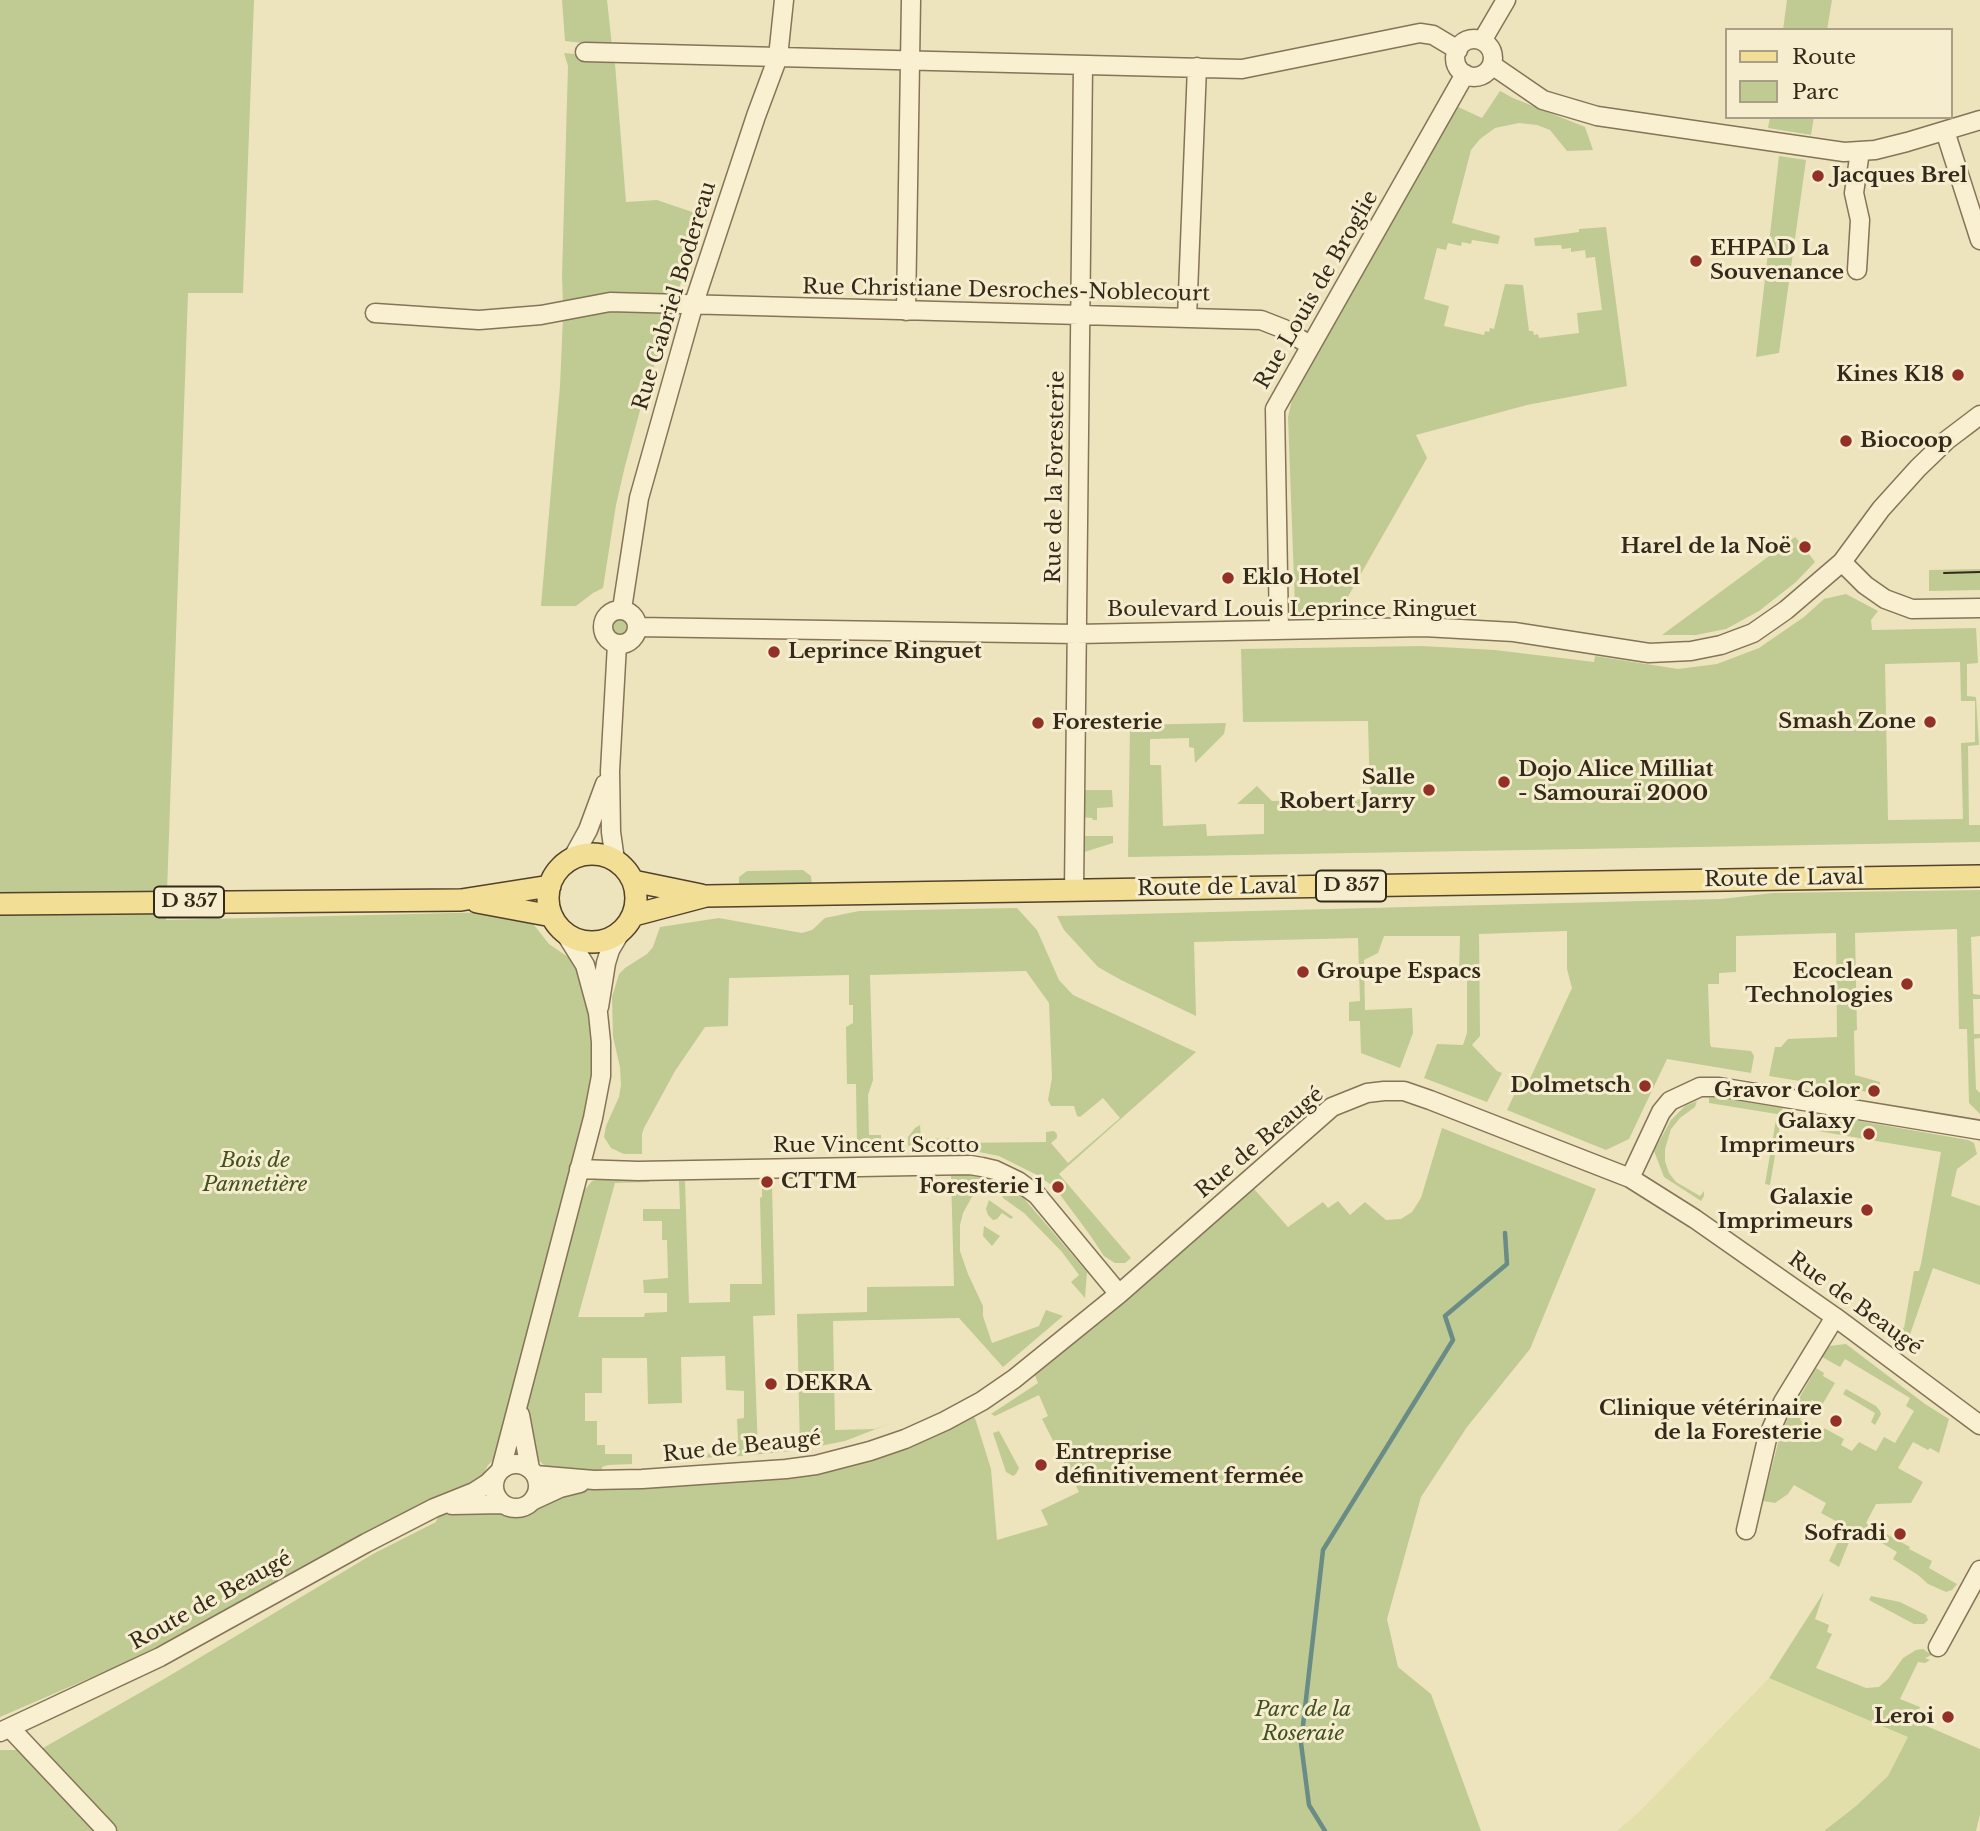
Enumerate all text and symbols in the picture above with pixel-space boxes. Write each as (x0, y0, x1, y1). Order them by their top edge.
legend (1724, 28, 1952, 119)
text: Route (1792, 44, 1856, 70)
text: Parc (1792, 79, 1839, 105)
place label: Jacques Brel (1832, 163, 1967, 189)
marker: Jacques Brel (1810, 168, 1826, 184)
street label: Rue Gabriel Bodereau (628, 179, 722, 413)
street label: Rue Louis de Broglie (1250, 186, 1384, 394)
place label: EHPAD La Souvenance (1710, 236, 1844, 286)
marker: EHPAD La Souvenance (1688, 253, 1704, 269)
street label: Rue Christiane Desroches-Noblecourt (802, 275, 1210, 307)
place label: Kines K18 (1836, 362, 1944, 388)
marker: Kines K18 (1950, 367, 1966, 383)
street label: Rue de la Foresterie (1042, 370, 1070, 584)
place label: Biocoop (1860, 428, 1952, 454)
marker: Biocoop (1838, 433, 1854, 449)
place label: Harel de la Noë (1621, 534, 1791, 560)
marker: Harel de la Noë (1797, 539, 1813, 555)
place label: Eklo Hotel (1242, 565, 1360, 591)
marker: Eklo Hotel (1220, 570, 1236, 586)
street label: Boulevard Louis Leprince Ringuet (1107, 597, 1477, 623)
place label: Leprince Ringuet (788, 639, 982, 665)
marker: Leprince Ringuet (766, 644, 782, 660)
place label: Smash Zone (1778, 709, 1916, 735)
place label: Foresterie (1052, 710, 1163, 736)
marker: Smash Zone (1922, 714, 1938, 730)
marker: Foresterie (1030, 715, 1046, 731)
place label: Dojo Alice Milliat - Samouraï 2000 (1518, 757, 1713, 807)
place label: Salle Robert Jarry (1279, 765, 1415, 815)
marker: Dojo Alice Milliat - Samouraï 2000 (1496, 774, 1512, 790)
marker: Salle Robert Jarry (1421, 782, 1437, 798)
street label: Route de Laval (1704, 865, 1864, 893)
road number: D 357 (1316, 870, 1386, 902)
street label: Route de Laval (1137, 874, 1297, 902)
road number: D 357 (154, 887, 224, 918)
place label: Groupe Espacs (1317, 959, 1481, 985)
place label: Ecoclean Technologies (1745, 959, 1893, 1009)
marker: Groupe Espacs (1295, 964, 1311, 980)
marker: Ecoclean Technologies (1899, 976, 1915, 992)
place label: Dolmetsch (1510, 1073, 1631, 1099)
marker: Dolmetsch (1637, 1078, 1653, 1094)
place label: Gravor Color (1714, 1078, 1860, 1104)
street label: Rue de Beaugé (1191, 1082, 1329, 1204)
marker: Gravor Color (1866, 1083, 1882, 1099)
place label: Galaxy Imprimeurs (1719, 1109, 1855, 1159)
marker: Galaxy Imprimeurs (1861, 1126, 1877, 1142)
street label: Rue Vincent Scotto (773, 1133, 979, 1159)
park label: Bois de Pannetière (203, 1148, 307, 1198)
place label: CTTM (781, 1169, 857, 1195)
marker: CTTM (759, 1174, 775, 1190)
place label: Foresterie 1 (919, 1174, 1044, 1200)
marker: Foresterie 1 (1050, 1179, 1066, 1195)
place label: Galaxie Imprimeurs (1717, 1185, 1853, 1235)
marker: Galaxie Imprimeurs (1859, 1202, 1875, 1218)
street label: Rue de Beaugé (1783, 1247, 1927, 1361)
place label: DEKRA (785, 1371, 871, 1397)
marker: DEKRA (763, 1376, 779, 1392)
place label: Clinique vétérinaire de la Foresterie (1599, 1396, 1822, 1446)
marker: Clinique vétérinaire de la Foresterie (1828, 1413, 1844, 1429)
street label: Rue de Beaugé (661, 1426, 823, 1468)
place label: Entreprise définitivement fermée (1055, 1440, 1304, 1490)
marker: Entreprise définitivement fermée (1033, 1457, 1049, 1473)
place label: Sofradi (1804, 1521, 1886, 1547)
marker: Sofradi (1892, 1526, 1908, 1542)
street label: Route de Beaugé (126, 1546, 296, 1656)
park label: Parc de la Roseraie (1255, 1697, 1351, 1747)
place label: Leroi (1874, 1704, 1934, 1730)
marker: Leroi (1940, 1709, 1956, 1725)

